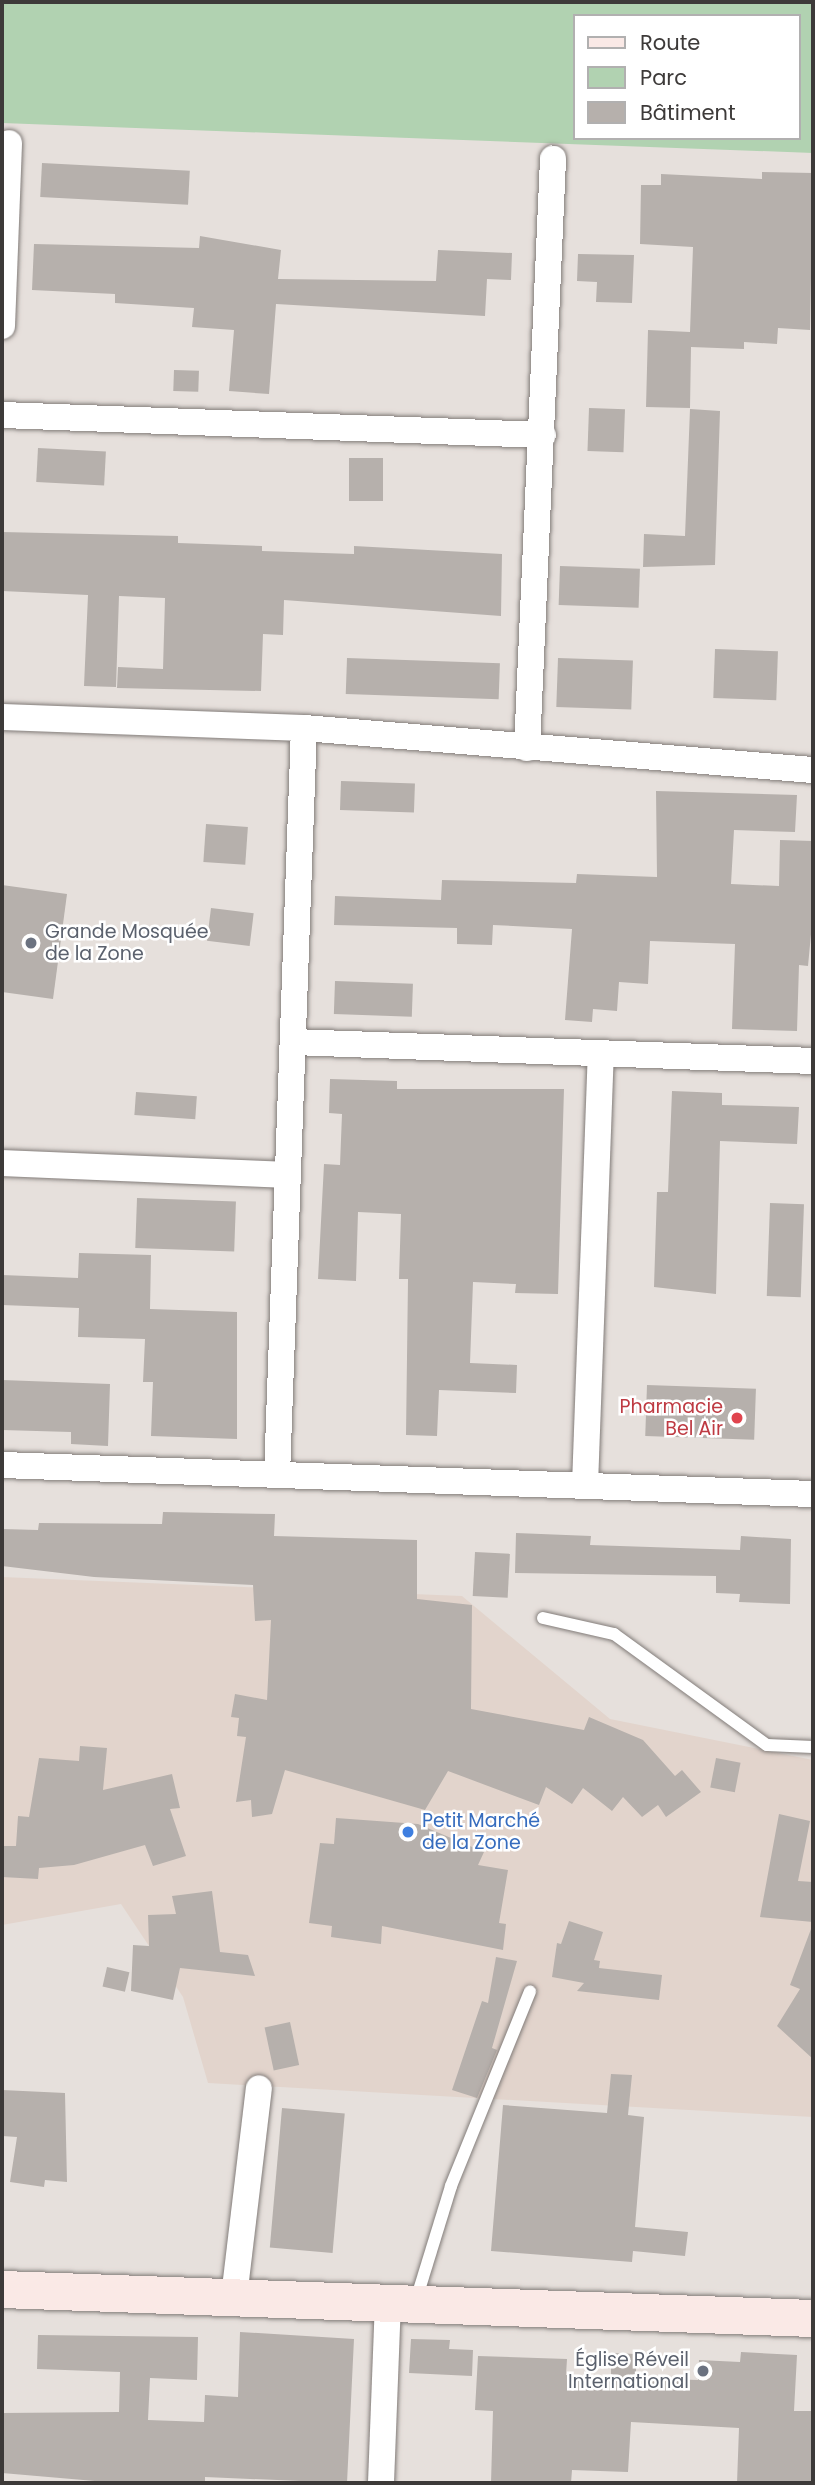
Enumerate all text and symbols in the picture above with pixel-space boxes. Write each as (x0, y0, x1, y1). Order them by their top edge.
legend (574, 14, 801, 140)
text: Route (640, 28, 700, 57)
text: Parc (640, 63, 687, 92)
text: Bâtiment (640, 98, 736, 127)
place label: Grande Mosquée de la Zone (45, 921, 209, 965)
marker: Grande Mosquée de la Zone (23, 935, 39, 951)
place label: Pharmacie Bel Air (620, 1396, 723, 1440)
marker: Pharmacie Bel Air (729, 1410, 745, 1426)
place label: Petit Marché de la Zone (422, 1810, 540, 1854)
marker: Petit Marché de la Zone (400, 1824, 416, 1840)
place label: Église Réveil International (568, 2349, 689, 2393)
marker: Église Réveil International (695, 2363, 711, 2379)

